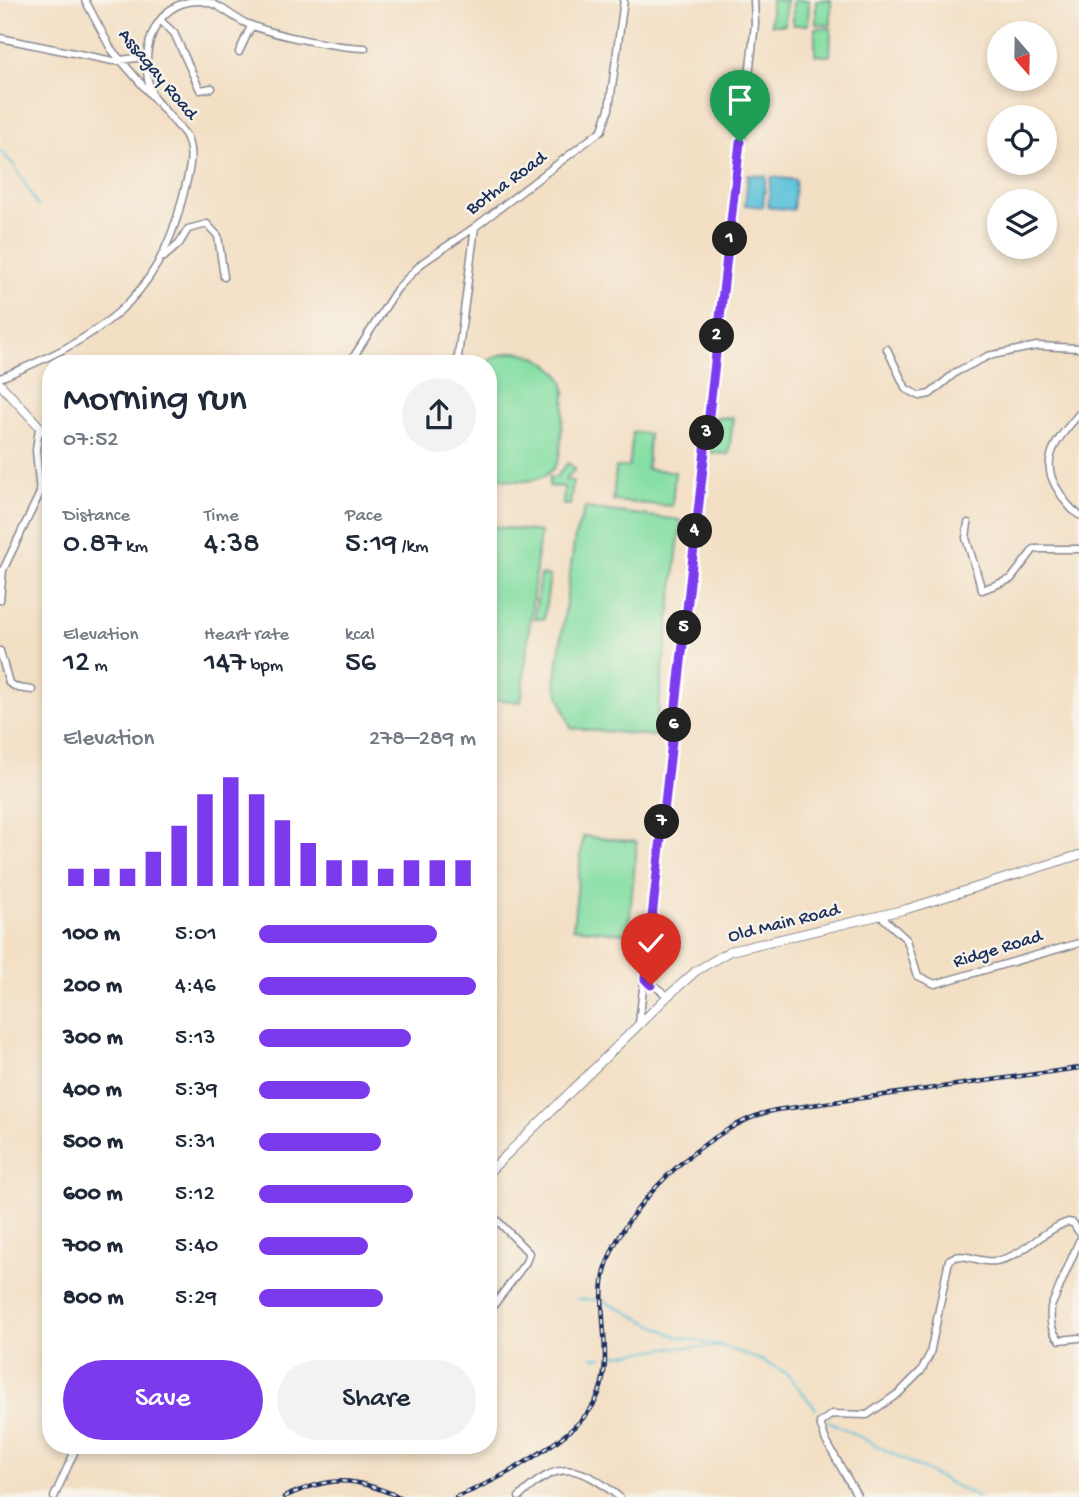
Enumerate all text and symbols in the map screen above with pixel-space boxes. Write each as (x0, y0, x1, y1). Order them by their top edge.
north arrow (987, 21, 1057, 91)
map controls (987, 21, 1057, 259)
street label: Assagay Road (112, 25, 203, 127)
pin (710, 70, 770, 142)
icon: arrive (721, 81, 759, 119)
button: locate (987, 105, 1057, 175)
street label: Botha Road (461, 146, 553, 222)
button: layers (987, 189, 1057, 259)
pin: 1 (712, 222, 748, 256)
text: 1 (726, 227, 733, 250)
pin: 2 (700, 318, 734, 354)
text: 2 (712, 324, 721, 347)
button: share (402, 378, 476, 452)
text: Morning run (63, 379, 247, 423)
pin: 3 (690, 416, 724, 450)
text: 3 (702, 421, 711, 444)
text: 07:52 (63, 427, 119, 454)
text: Distance (63, 505, 130, 528)
text: Time (204, 505, 239, 528)
text: Pace (345, 505, 382, 528)
pin: 4 (678, 514, 712, 548)
text: 4 (690, 519, 699, 542)
text: 0.87 (63, 528, 122, 563)
text: 4:38 (204, 528, 260, 563)
text: 5:19 (345, 528, 397, 563)
text: km (122, 536, 148, 559)
text: /km (397, 536, 428, 559)
pin: 5 (666, 610, 702, 646)
text: 5 (679, 616, 689, 639)
text: Elevation (63, 624, 139, 647)
text: Heart rate (204, 624, 289, 647)
text: kcal (345, 624, 375, 647)
text: 12 (63, 647, 90, 682)
text: 147 (204, 647, 246, 682)
text: 56 (345, 647, 376, 682)
text: m (90, 655, 108, 678)
text: bpm (246, 655, 283, 678)
pin: 6 (656, 708, 692, 742)
text: 6 (669, 713, 678, 736)
text: Elevation (63, 726, 154, 753)
text: 278–289 m (369, 726, 476, 753)
pin: 7 (644, 804, 680, 840)
text: 7 (657, 810, 666, 833)
street label: Old Main Road (726, 899, 844, 949)
pin (621, 913, 681, 985)
text: 100 m (63, 921, 120, 948)
text: 5:01 (175, 921, 217, 948)
icon: check (632, 924, 670, 962)
street label: Ridge Road (951, 925, 1047, 974)
text: 200 m (63, 973, 122, 1000)
text: 4:46 (175, 973, 216, 1000)
text: 300 m (63, 1025, 123, 1052)
text: 5:13 (175, 1025, 216, 1052)
text: 400 m (63, 1077, 122, 1104)
text: 5:39 (175, 1077, 218, 1104)
text: 500 m (63, 1129, 123, 1156)
text: 5:31 (175, 1129, 216, 1156)
text: 600 m (63, 1181, 123, 1208)
text: 5:12 (175, 1181, 215, 1208)
text: 700 m (63, 1233, 123, 1260)
text: 5:40 (175, 1233, 218, 1260)
text: 800 m (63, 1285, 124, 1312)
text: 5:29 (175, 1285, 217, 1312)
button: Save (63, 1360, 263, 1440)
button: Share (277, 1360, 476, 1440)

